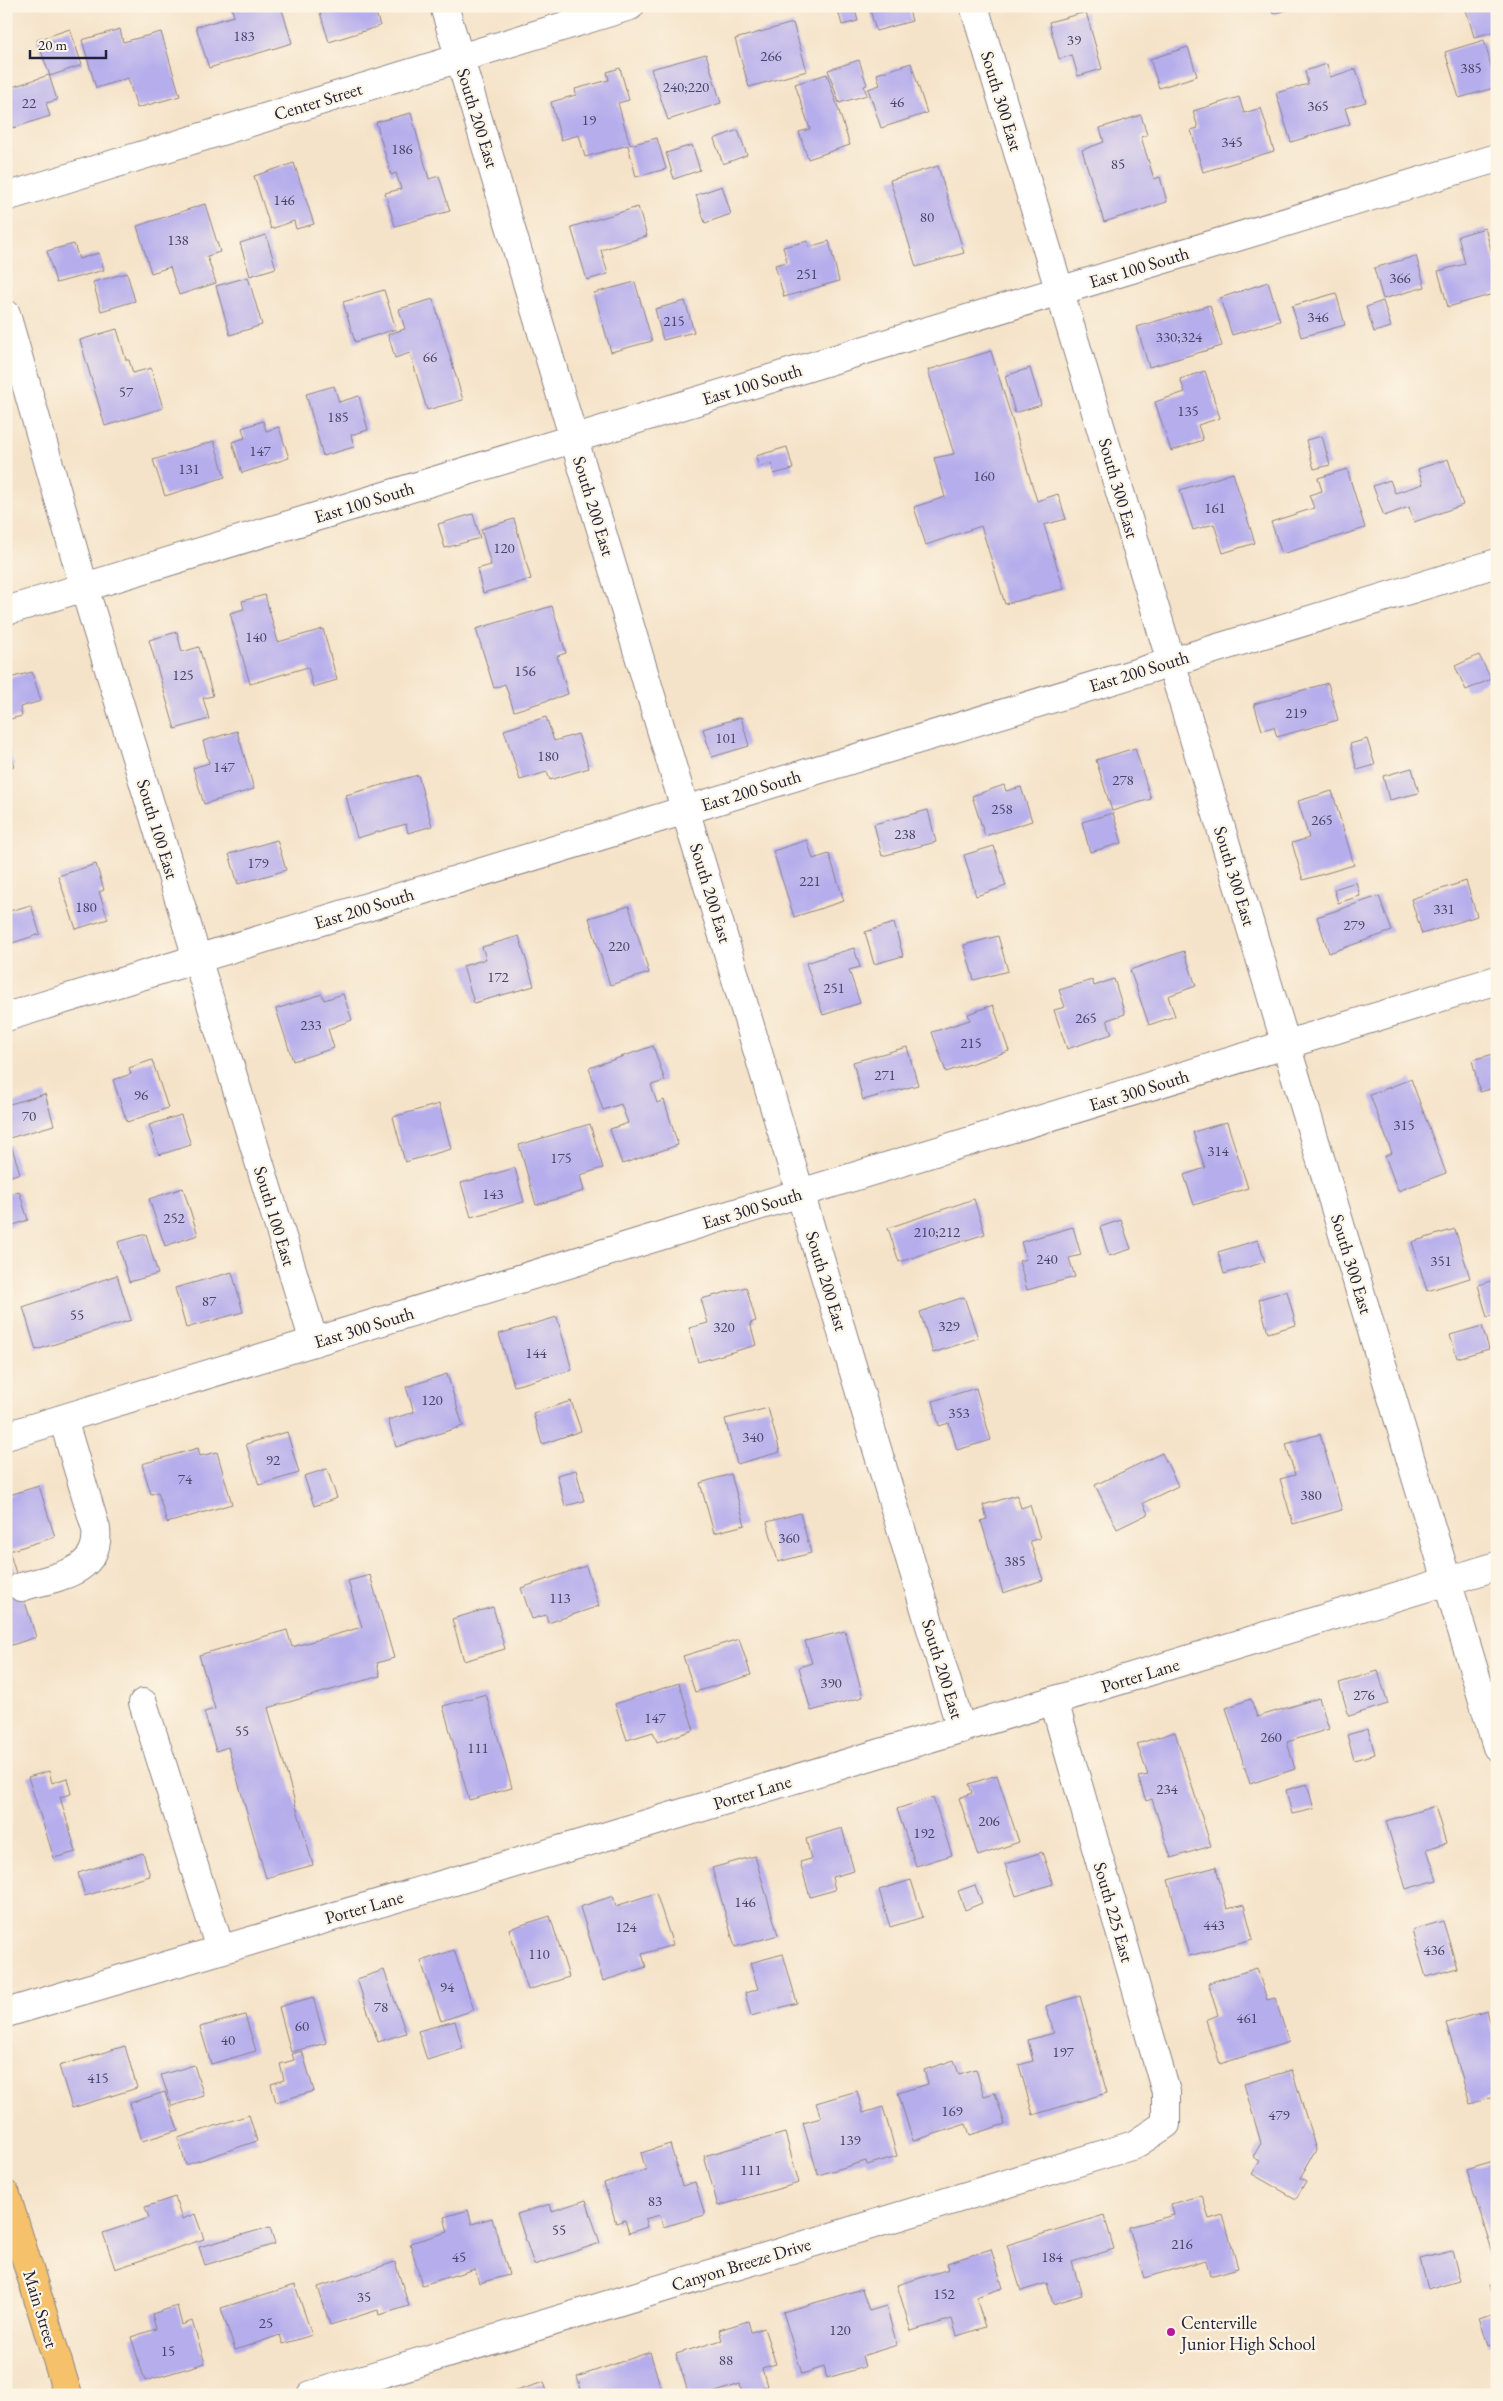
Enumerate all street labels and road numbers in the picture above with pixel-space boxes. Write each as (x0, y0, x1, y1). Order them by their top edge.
street label: South 300 East (976, 48, 1028, 154)
street label: South 200 East (452, 65, 504, 171)
street label: Center Street (271, 77, 365, 125)
street label: East 100 South (1086, 241, 1192, 293)
street label: East 100 South (699, 358, 805, 410)
street label: South 300 East (1094, 435, 1144, 541)
street label: South 200 East (568, 453, 620, 559)
street label: East 100 South (311, 476, 417, 528)
street label: East 200 South (1086, 645, 1192, 697)
street label: East 200 South (698, 764, 804, 816)
street label: South 100 East (132, 776, 184, 882)
street label: South 300 East (1209, 823, 1261, 929)
street label: South 200 East (685, 840, 737, 946)
street label: East 200 South (311, 882, 417, 934)
street label: East 300 South (1086, 1064, 1192, 1116)
street label: South 100 East (249, 1163, 301, 1269)
street label: East 300 South (699, 1182, 805, 1234)
street label: South 300 East (1326, 1211, 1378, 1317)
street label: South 200 East (801, 1228, 853, 1334)
street label: East 300 South (311, 1301, 417, 1353)
street label: South 200 East (917, 1616, 969, 1722)
street label: Porter Lane (1098, 1652, 1182, 1698)
street label: Porter Lane (710, 1769, 794, 1815)
street label: South 225 East (1089, 1859, 1139, 1965)
street label: Porter Lane (322, 1885, 406, 1929)
street label: Canyon Breeze Drive (669, 2232, 813, 2296)
street label: Main Street (18, 2267, 64, 2351)

